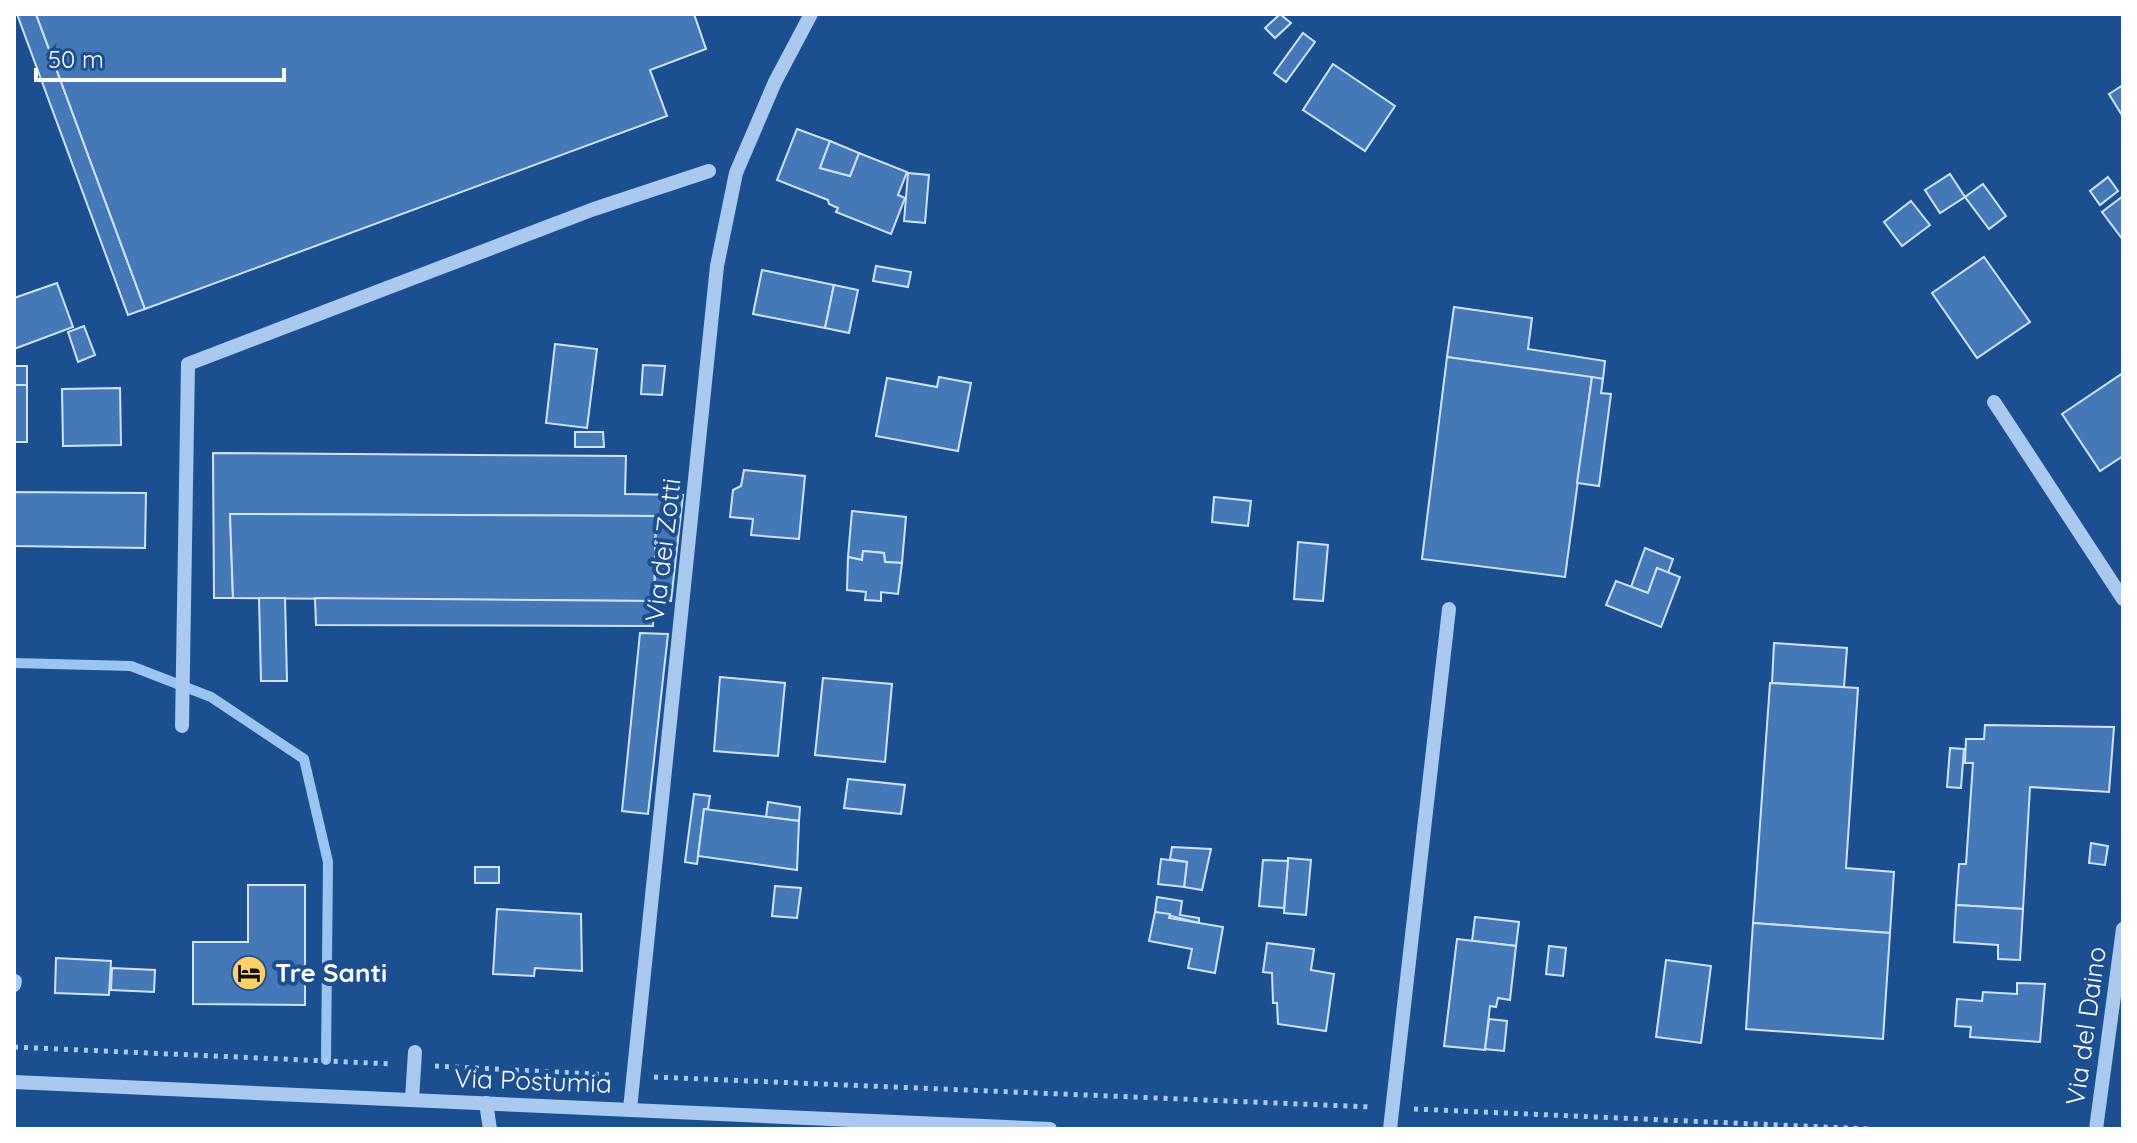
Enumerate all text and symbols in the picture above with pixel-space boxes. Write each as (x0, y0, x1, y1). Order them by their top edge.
scale bar (36, 32, 284, 82)
text: 50 m (48, 44, 104, 74)
street label: Via dei Zotti (637, 476, 688, 624)
street label: Via del Daino (2058, 944, 2113, 1107)
hotel icon: Tre Santi (230, 954, 268, 992)
place label: Tre Santi (275, 956, 387, 989)
street label: Via Postumia (454, 1061, 612, 1100)

